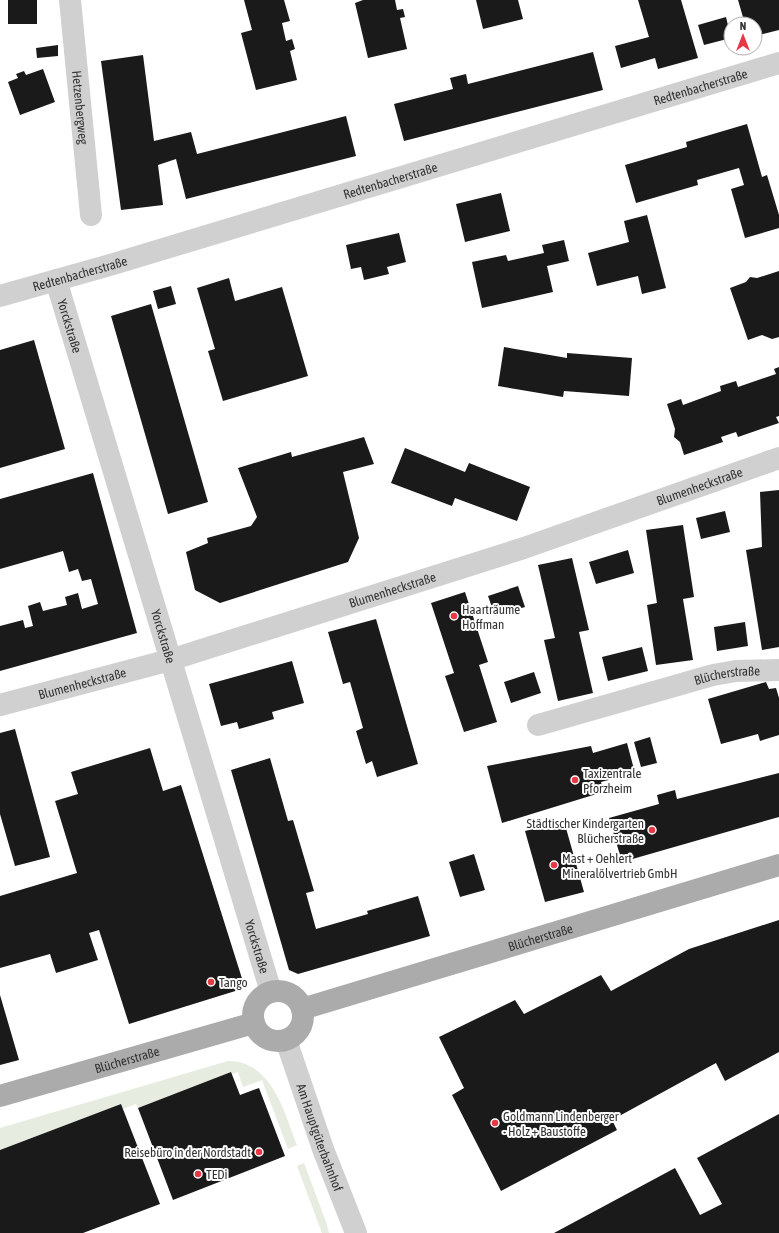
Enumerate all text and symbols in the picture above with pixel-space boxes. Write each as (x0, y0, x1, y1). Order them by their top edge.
north arrow (723, 16, 763, 56)
text: N (740, 20, 746, 32)
street label: Redtenbacherstraße (652, 66, 749, 108)
street label: Hetzenbergweg (69, 70, 91, 146)
street label: Redtenbacherstraße (342, 160, 439, 202)
street label: Redtenbacherstraße (31, 253, 129, 294)
street label: Yorckstraße (54, 297, 85, 355)
street label: Blumenheckstraße (654, 465, 745, 509)
street label: Blumenheckstraße (347, 569, 438, 611)
place label: Haarträume Hoffman (462, 602, 520, 632)
street label: Yorckstraße (148, 608, 178, 665)
marker: Haarträume Hoffman (449, 611, 459, 621)
street label: Blücherstraße (692, 663, 760, 688)
street label: Blumenheckstraße (37, 665, 128, 703)
place label: Taxizentrale Pforzheim (583, 766, 642, 796)
marker: Taxizentrale Pforzheim (570, 775, 580, 785)
place label: Städtischer Kindergarten Blücherstraße (527, 816, 644, 846)
marker: Städtischer Kindergarten Blücherstraße (647, 825, 657, 835)
place label: Mast + Oehlert Mineralölvertrieb GmbH (562, 851, 677, 881)
marker: Mast + Oehlert Mineralölvertrieb GmbH (549, 860, 559, 870)
street label: Yorckstraße (242, 918, 272, 975)
street label: Blücherstraße (506, 921, 575, 954)
place label: Tango (219, 975, 248, 990)
marker: Tango (206, 977, 216, 987)
street label: Blücherstraße (93, 1044, 161, 1076)
street label: Am Hauptgüterbahnhof (293, 1082, 346, 1194)
place label: Goldmann Lindenberger - Holz + Baustoffe (503, 1109, 619, 1139)
marker: Goldmann Lindenberger - Holz + Baustoffe (490, 1118, 500, 1128)
place label: Reisebüro in der Nordstadt (124, 1145, 251, 1160)
marker: Reisebüro in der Nordstadt (254, 1147, 264, 1157)
place label: TEDi (206, 1167, 228, 1182)
marker: TEDi (193, 1169, 203, 1179)

